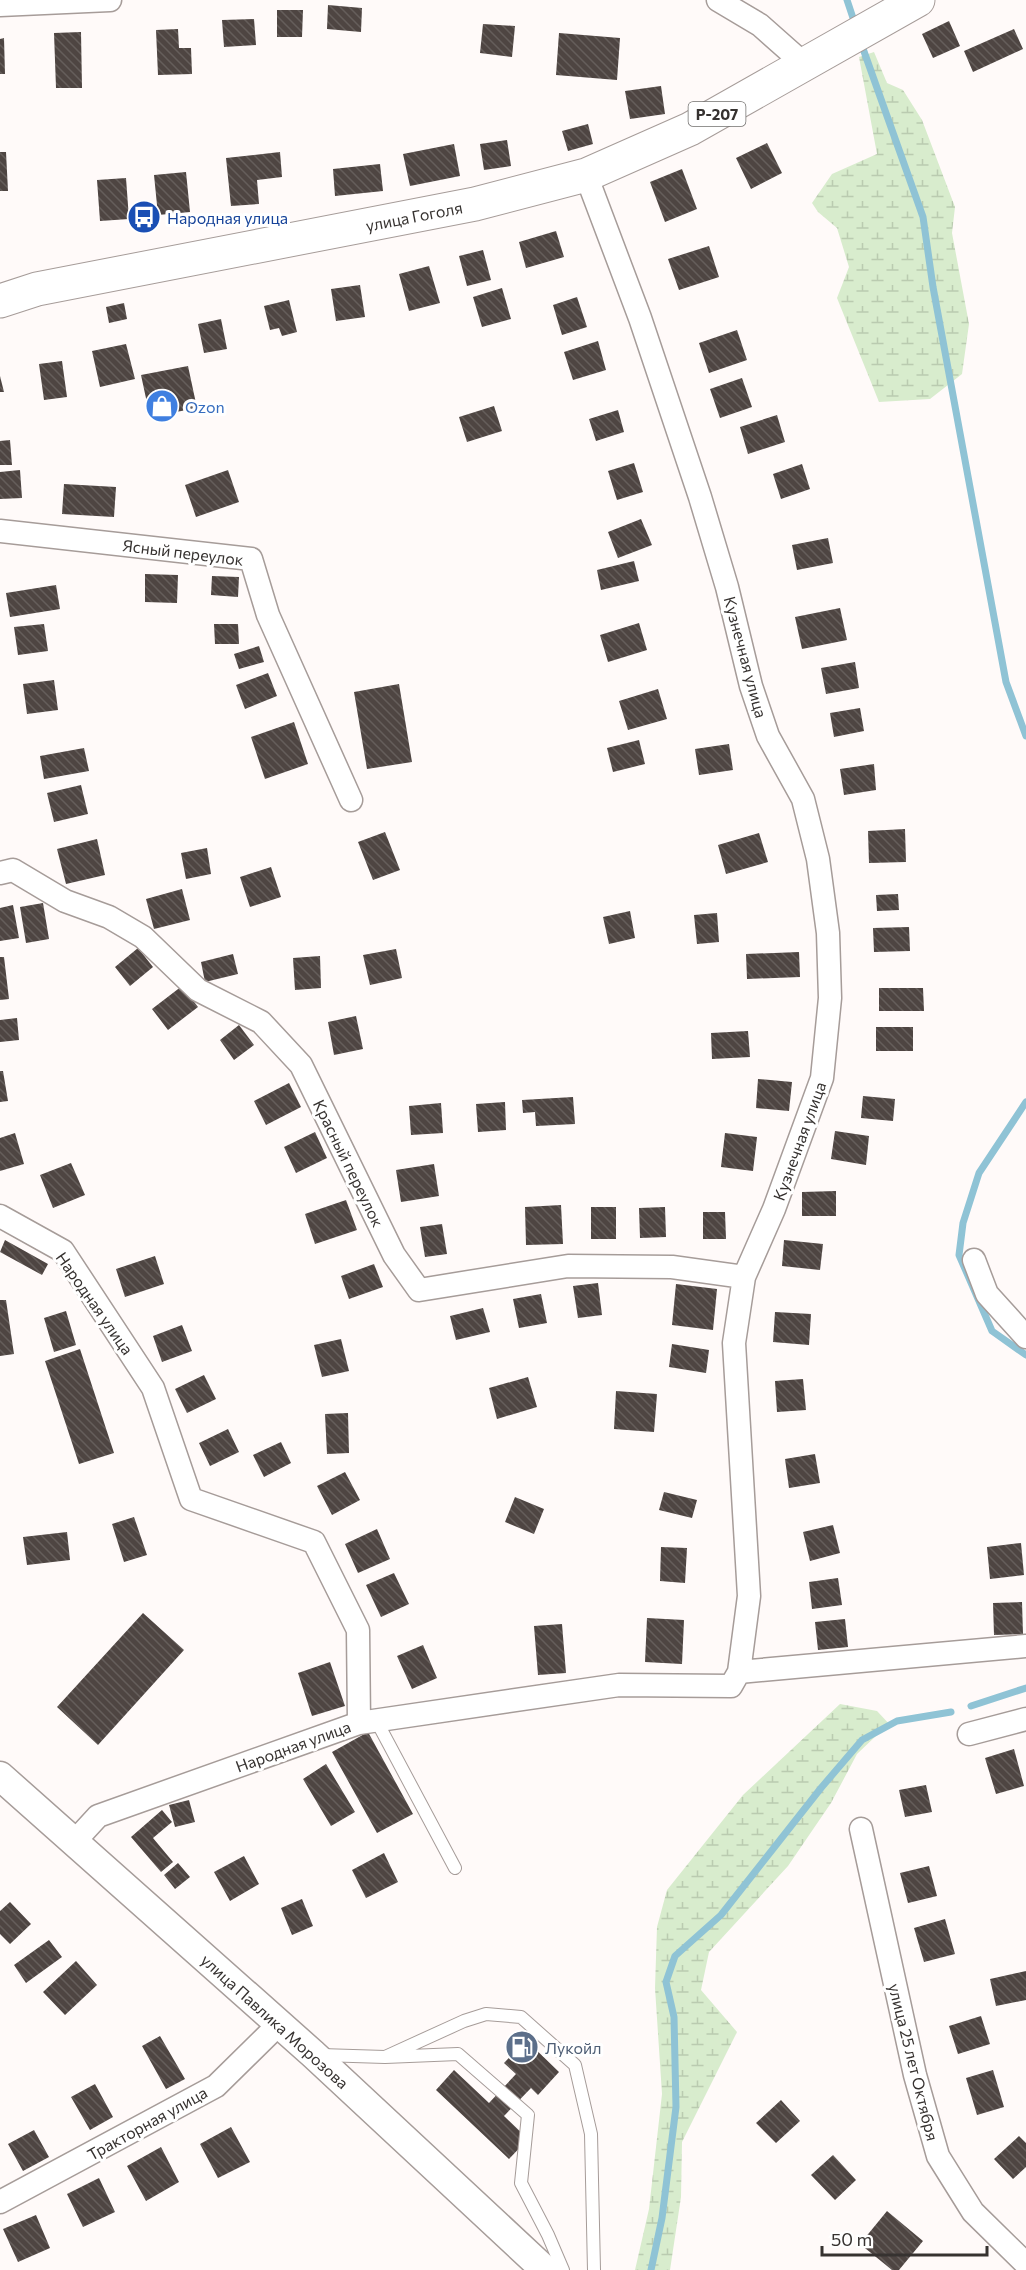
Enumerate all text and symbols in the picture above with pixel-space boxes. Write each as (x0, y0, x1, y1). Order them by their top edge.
road number: Р-207 (688, 102, 746, 126)
street label: улица Гоголя (364, 197, 464, 235)
bus stop icon: Народная улица (126, 199, 162, 235)
place label: Народная улица (167, 208, 288, 227)
shop icon: Ozon (144, 388, 180, 424)
place label: Ozon (185, 397, 225, 416)
street label: Ясный переулок (121, 535, 245, 569)
street label: Кузнечная улица (721, 594, 771, 720)
street label: Кузнечная улица (769, 1079, 829, 1203)
street label: Красный переулок (310, 1096, 388, 1230)
street label: Народная улица (52, 1248, 138, 1358)
street label: Народная улица (233, 1716, 353, 1776)
street label: улица Павлика Морозова (197, 1950, 353, 2092)
street label: улица 25 лет Октября (885, 1981, 943, 2143)
fuel station icon: Лукойл (504, 2029, 540, 2065)
place label: Лукойл (545, 2038, 601, 2057)
street label: Тракторная улица (84, 2082, 210, 2164)
scale bar (822, 2219, 987, 2257)
text: 50 m (831, 2228, 872, 2250)

